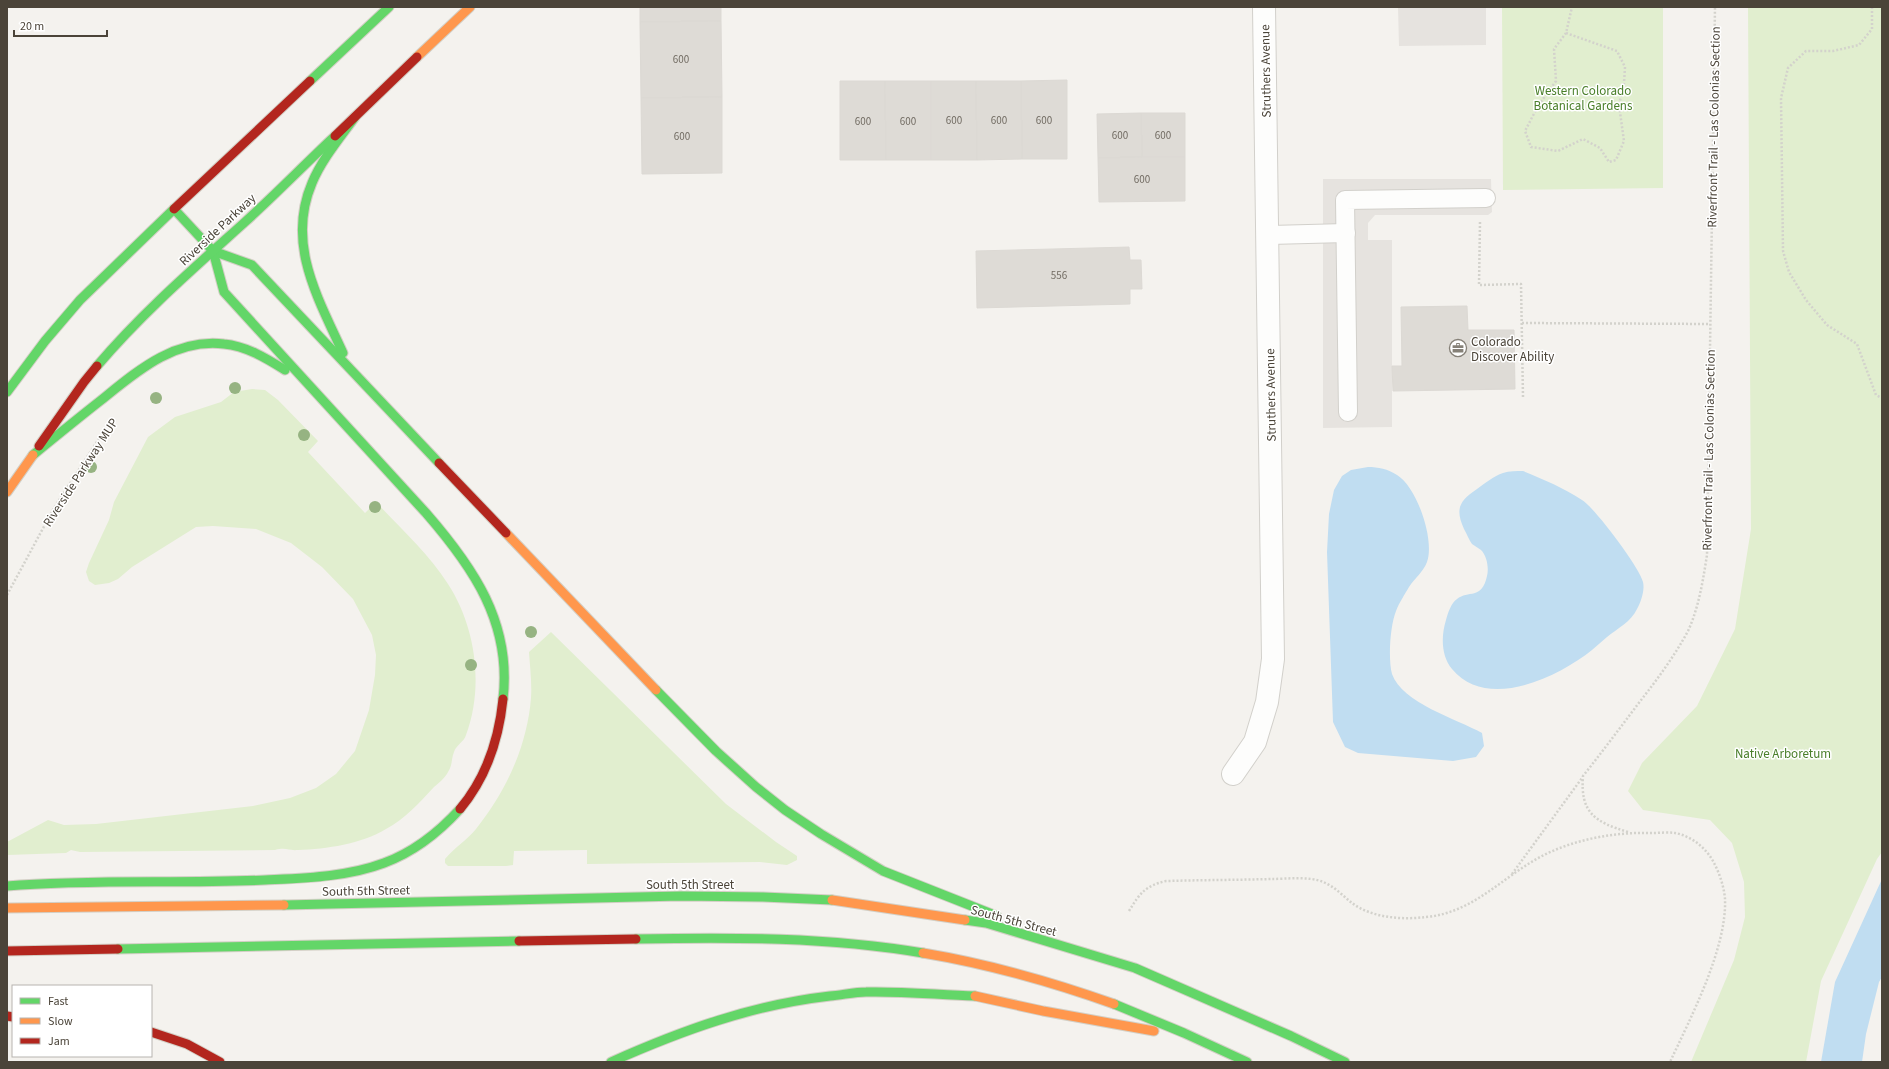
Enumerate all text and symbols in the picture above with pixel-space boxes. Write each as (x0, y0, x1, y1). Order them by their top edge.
scale bar (14, 12, 107, 38)
text: 20 m (20, 18, 44, 35)
street label: Struthers Avenue (1256, 24, 1276, 118)
street label: Riverfront Trail - Las Colonias Section (1703, 26, 1725, 228)
house number: 600 (673, 52, 689, 67)
park label: Western Colorado Botanical Gardens (1534, 82, 1633, 115)
house number: 600 (946, 113, 962, 128)
house number: 600 (991, 113, 1007, 128)
house number: 600 (1036, 113, 1052, 128)
house number: 600 (855, 114, 871, 129)
house number: 600 (900, 114, 916, 129)
house number: 600 (1112, 128, 1128, 143)
house number: 600 (1155, 128, 1171, 143)
house number: 600 (674, 129, 690, 144)
house number: 600 (1134, 172, 1150, 187)
street label: Riverside Parkway (175, 190, 260, 270)
house number: 556 (1051, 268, 1068, 283)
place label: Colorado Discover Ability (1471, 333, 1554, 366)
office icon: Colorado Discover Ability (1448, 338, 1468, 358)
street label: Struthers Avenue (1261, 348, 1281, 442)
street label: Riverfront Trail - Las Colonias Section (1698, 349, 1720, 551)
street label: Riverside Parkway MUP (39, 415, 123, 530)
park label: Native Arboretum (1735, 745, 1831, 763)
street label: South 5th Street (646, 876, 735, 894)
street label: South 5th Street (322, 881, 411, 901)
street label: South 5th Street (969, 901, 1059, 941)
legend (12, 985, 152, 1057)
text: Fast (48, 993, 68, 1010)
text: Slow (48, 1013, 73, 1030)
text: Jam (48, 1033, 70, 1050)

